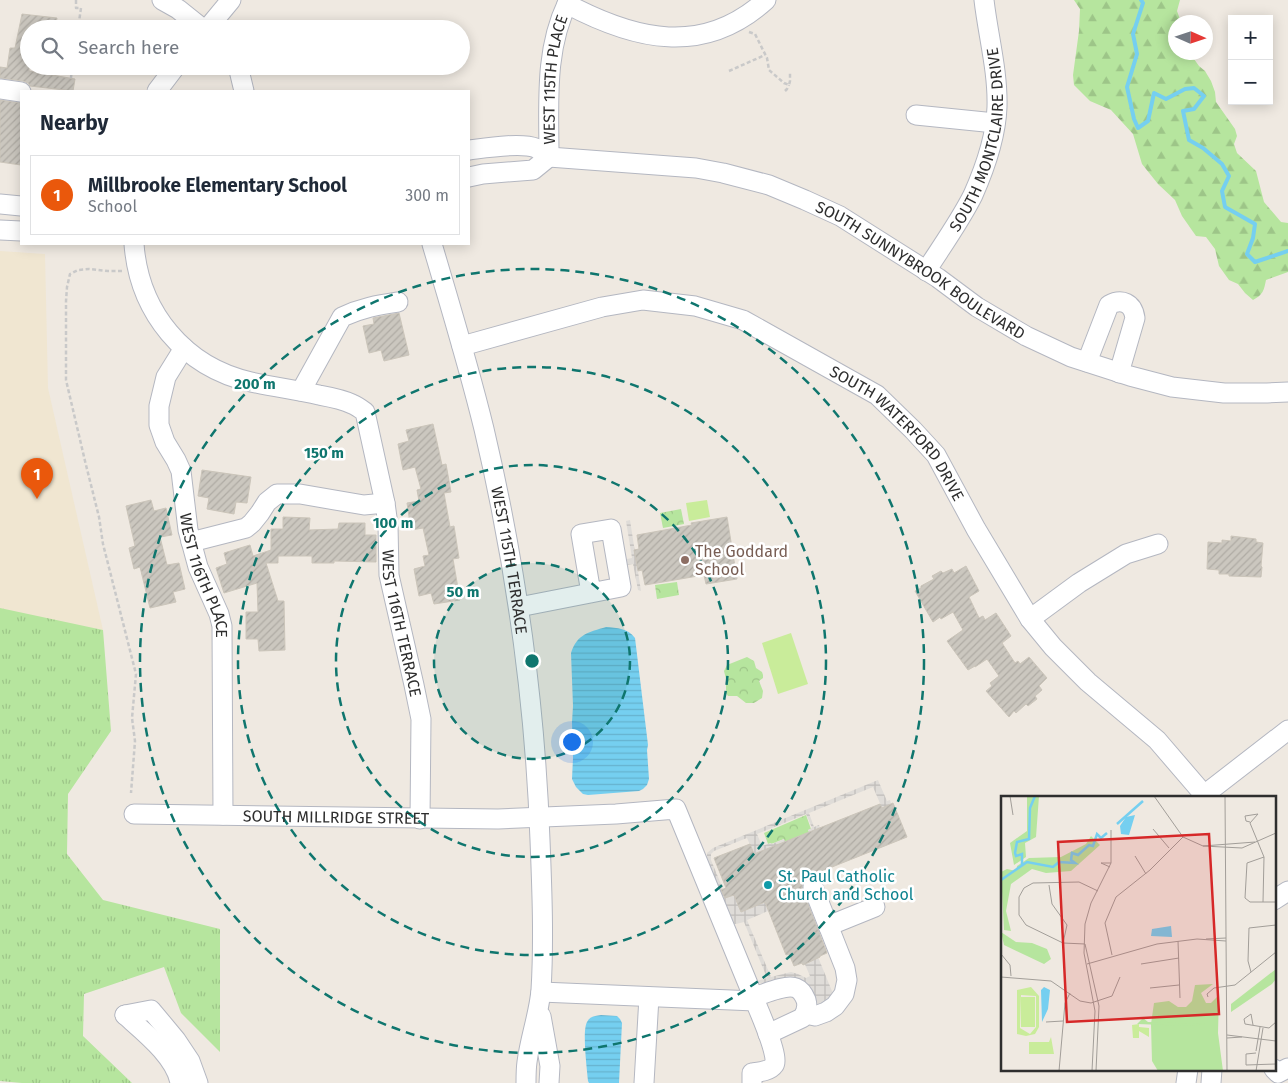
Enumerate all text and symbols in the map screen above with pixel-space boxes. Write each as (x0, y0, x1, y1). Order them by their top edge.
street label: WEST 115TH PLACE (540, 12, 572, 145)
north arrow (1168, 15, 1213, 60)
map controls (1228, 15, 1273, 105)
button: + (1228, 15, 1273, 60)
search box (20, 20, 470, 75)
icon: search (38, 34, 66, 62)
text: Search here (78, 36, 179, 59)
street label: SOUTH MONTCLAIRE DRIVE (945, 46, 1007, 235)
button: − (1228, 60, 1273, 105)
text: Nearby (40, 110, 108, 136)
text: Millbrooke Elementary School (88, 174, 347, 197)
text: 1 (53, 186, 61, 205)
text: 300 m (405, 186, 449, 205)
text: School (88, 197, 137, 216)
street label: SOUTH SUNNYBROOK BOULEVARD (813, 197, 1029, 343)
street label: SOUTH WATERFORD DRIVE (826, 362, 968, 504)
text: 200 m (234, 375, 276, 393)
text: 150 m (304, 444, 344, 462)
pin: 1 (21, 458, 53, 499)
street label: WEST 115TH TERRACE (487, 485, 531, 635)
street label: WEST 116TH PLACE (176, 512, 232, 638)
text: 100 m (373, 514, 413, 532)
place label: The Goddard School (695, 542, 788, 579)
street label: WEST 116TH TERRACE (378, 549, 425, 699)
marker: The Goddard School (679, 554, 691, 566)
text: 50 m (446, 583, 480, 601)
centre of rings (523, 652, 541, 670)
your location (559, 729, 585, 755)
inset map (1001, 796, 1276, 1070)
street label: SOUTH MILLRIDGE STREET (243, 806, 430, 828)
place label: St. Paul Catholic Church and School (778, 867, 914, 904)
marker: St. Paul Catholic Church and School (762, 879, 774, 891)

